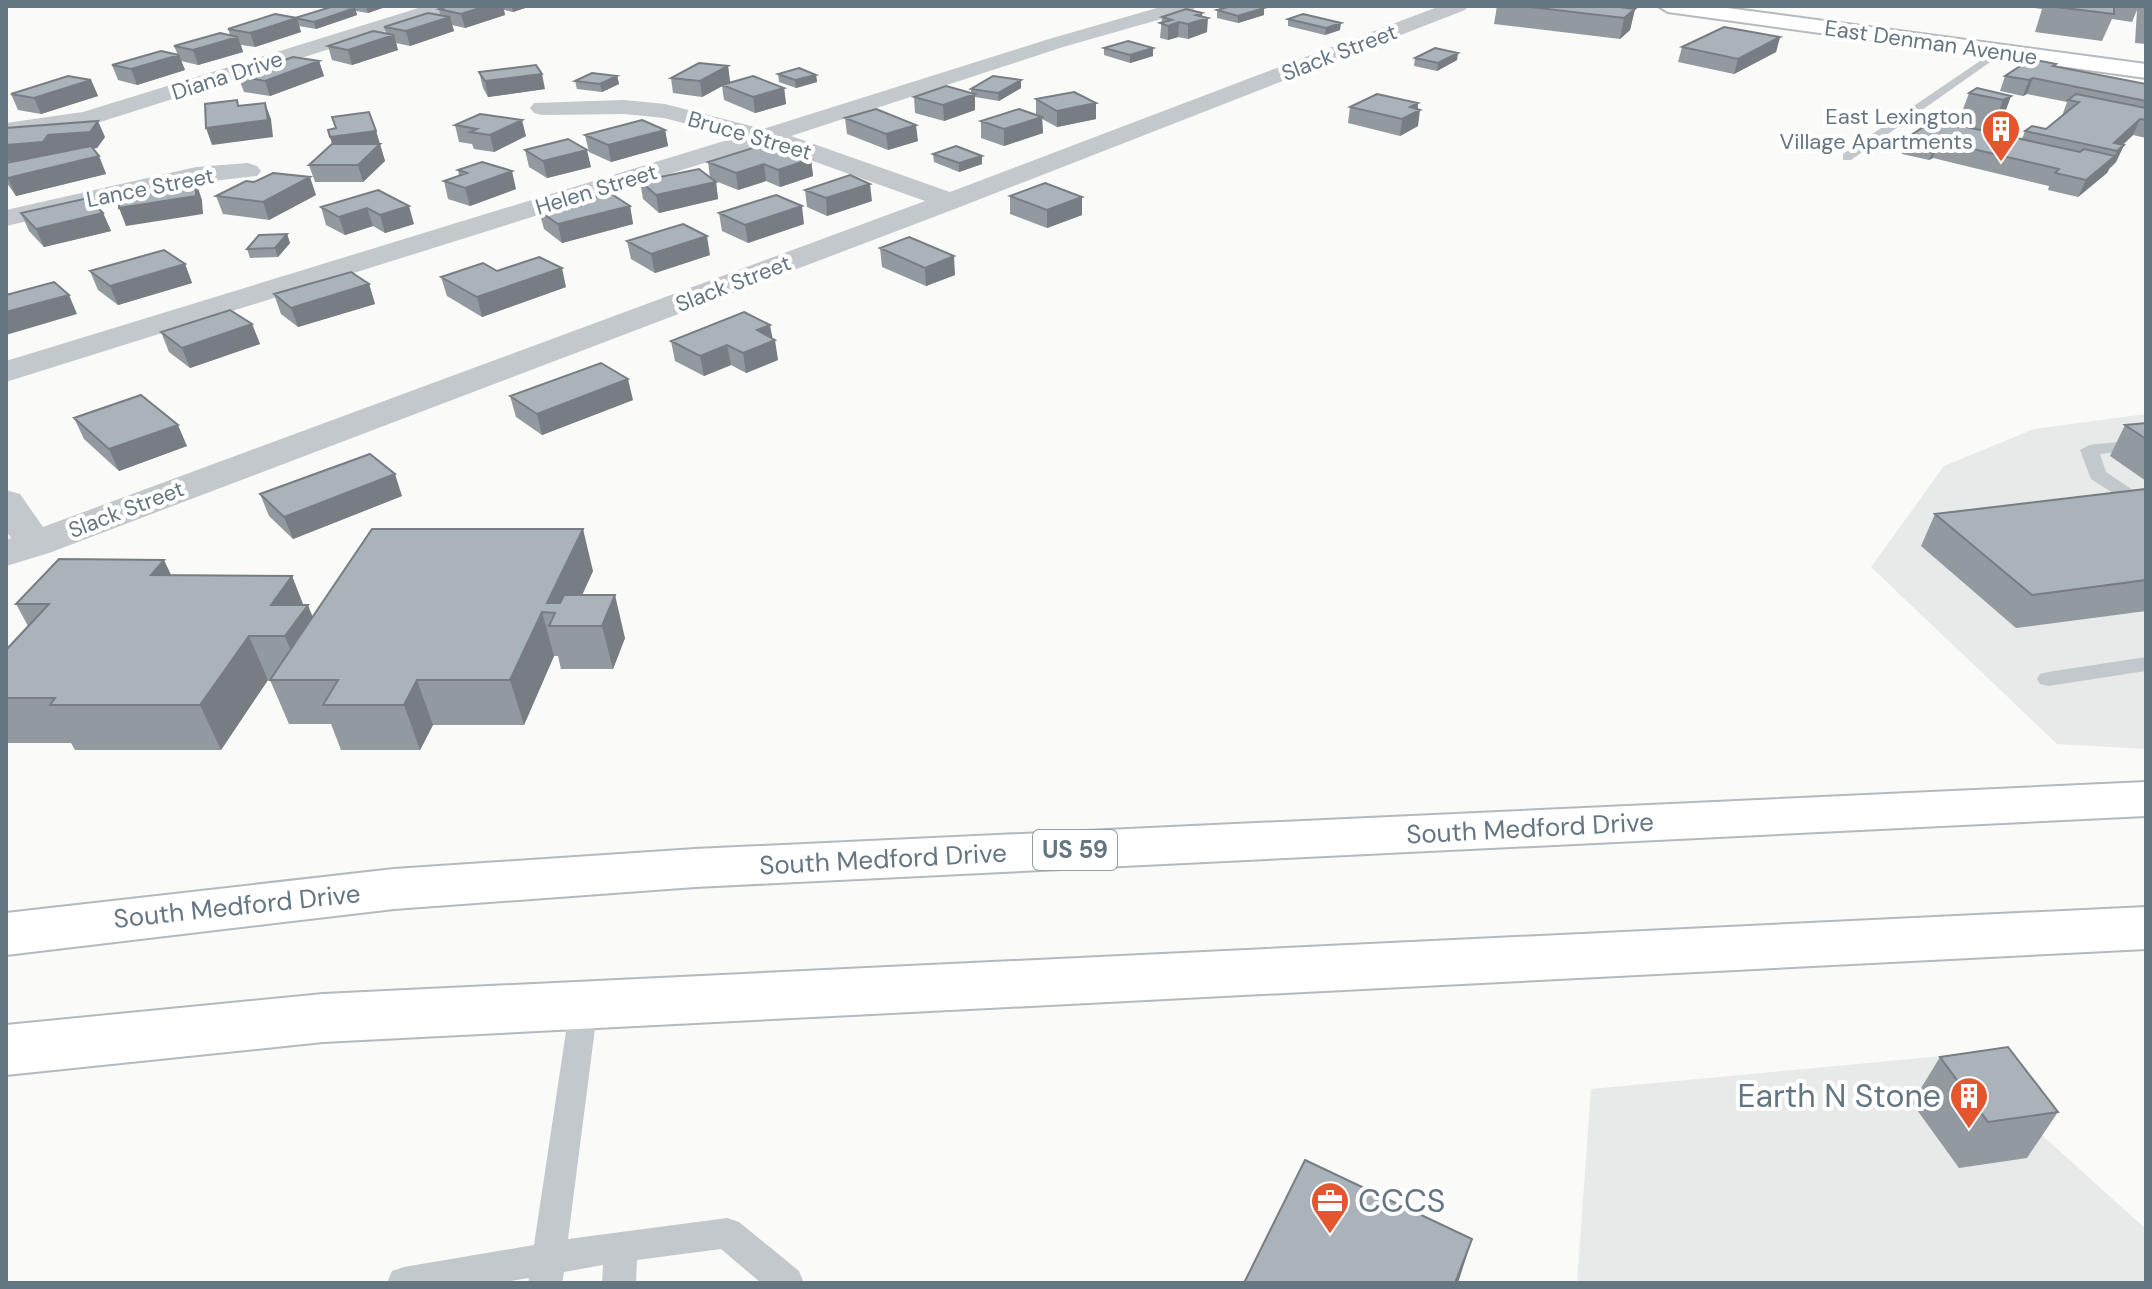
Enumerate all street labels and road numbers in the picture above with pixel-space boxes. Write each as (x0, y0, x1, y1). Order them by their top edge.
street label: East Denman Avenue (1823, 13, 2039, 72)
street label: Slack Street (1277, 17, 1401, 88)
street label: Diana Drive (168, 44, 286, 107)
street label: Bruce Street (685, 104, 815, 167)
street label: Helen Street (532, 157, 660, 222)
street label: Lance Street (84, 161, 216, 214)
street label: Slack Street (671, 248, 795, 319)
street label: Slack Street (64, 474, 188, 545)
street label: South Medford Drive (1405, 805, 1655, 851)
road number: US 59 (1033, 830, 1117, 870)
street label: South Medford Drive (758, 836, 1008, 882)
street label: South Medford Drive (112, 876, 362, 936)

